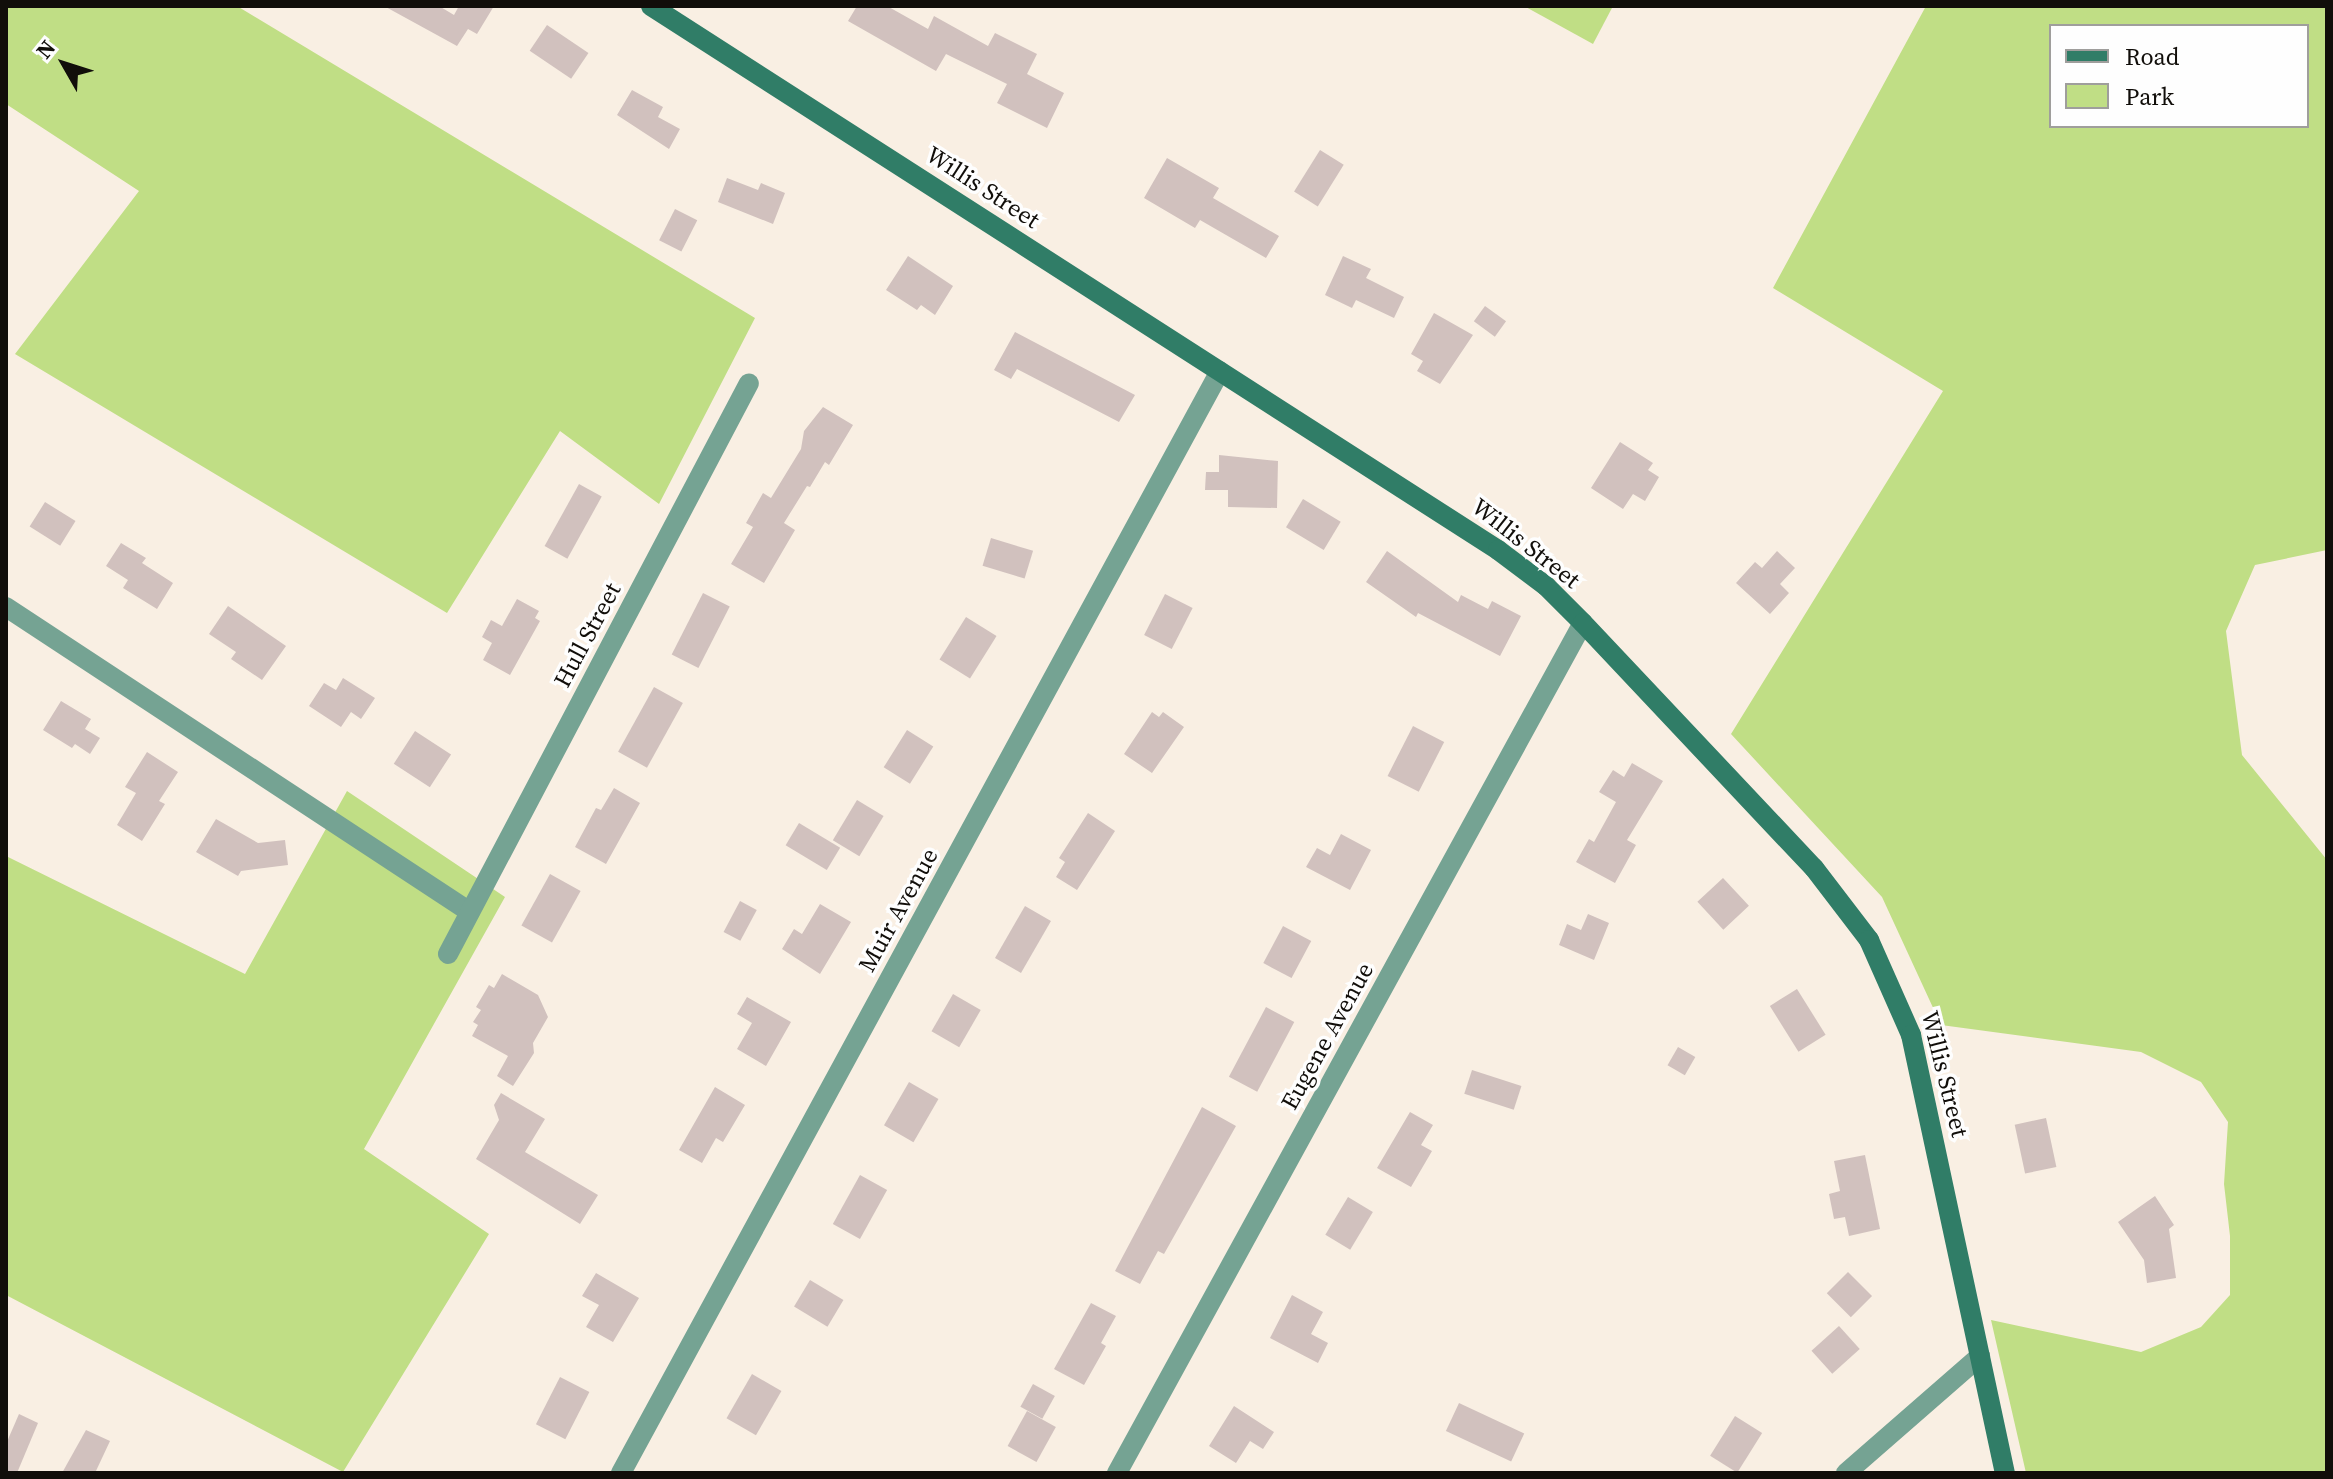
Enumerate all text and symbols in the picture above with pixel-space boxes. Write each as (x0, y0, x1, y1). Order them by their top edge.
north arrow (24, 24, 104, 104)
legend (2049, 24, 2309, 128)
text: N (29, 33, 62, 65)
text: Road (2125, 40, 2179, 73)
text: Park (2125, 80, 2174, 113)
street label: Willis Street (921, 140, 1045, 234)
street label: Willis Street (1466, 492, 1586, 594)
street label: Hull Street (547, 578, 627, 692)
street label: Muir Avenue (852, 843, 944, 977)
street label: Eugene Avenue (1275, 957, 1379, 1115)
street label: Willis Street (1915, 1008, 1975, 1140)

